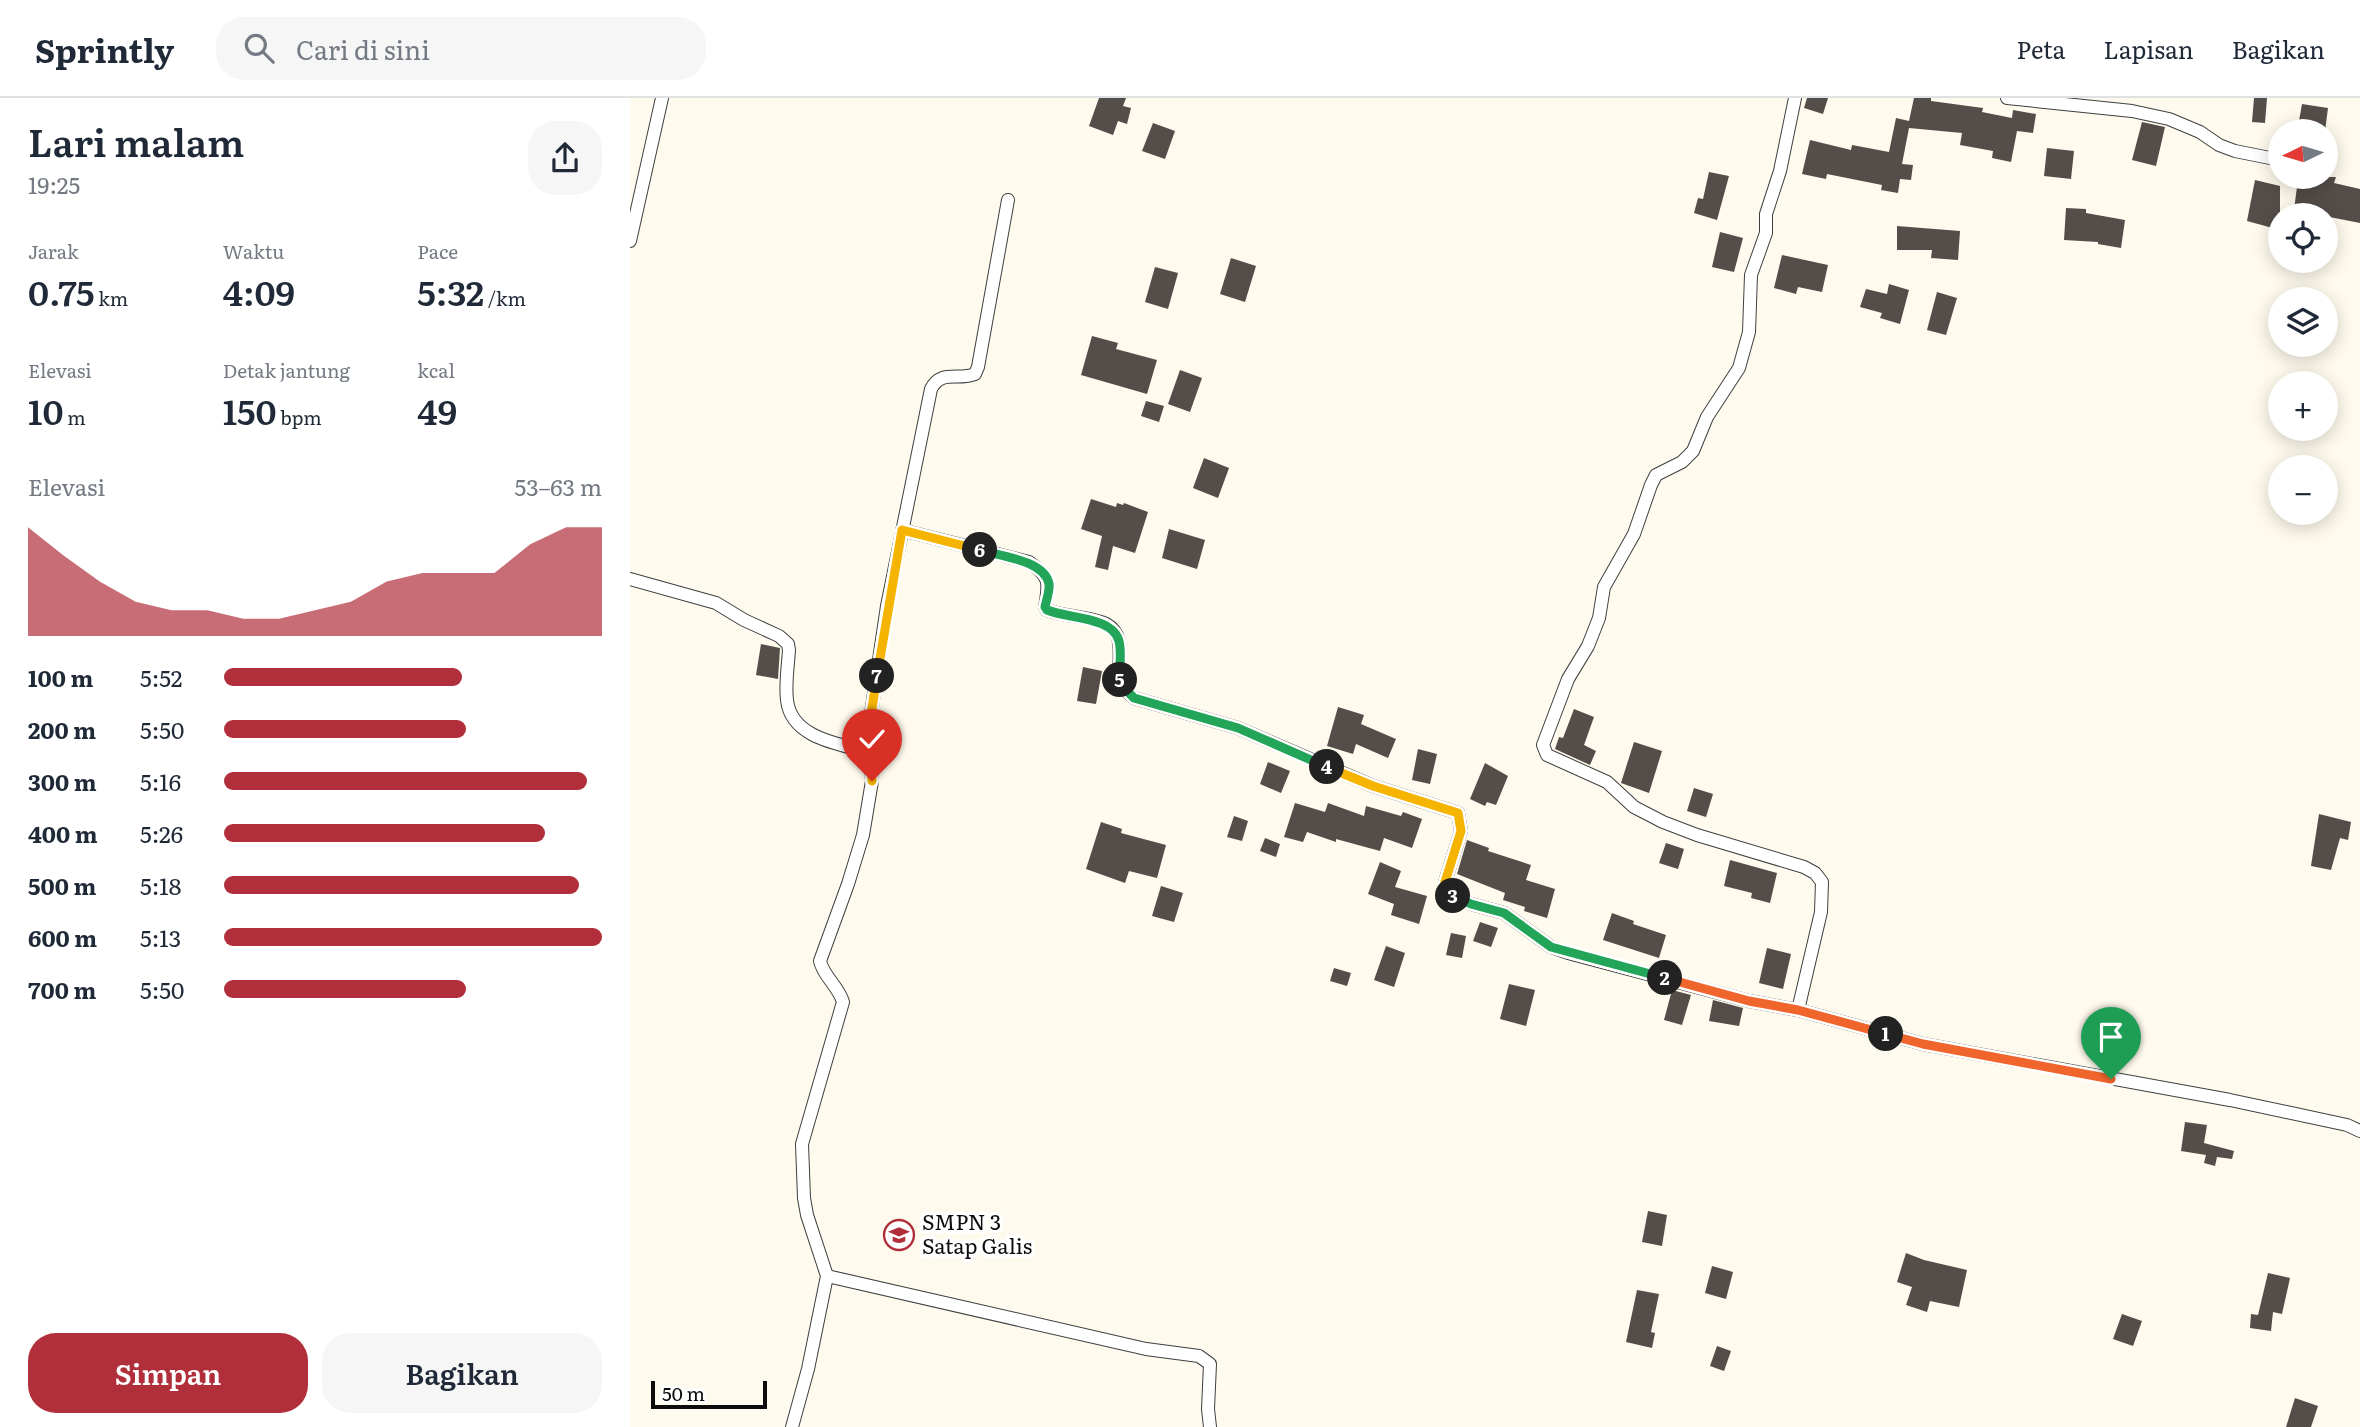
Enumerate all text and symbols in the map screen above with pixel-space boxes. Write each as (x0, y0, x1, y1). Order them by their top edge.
search box (216, 17, 706, 80)
text: Sprintly (35, 24, 174, 73)
icon: search (240, 29, 278, 67)
text: Cari di sini (296, 29, 430, 68)
text: Peta (2016, 31, 2065, 66)
text: Lapisan (2103, 31, 2194, 66)
text: Bagikan (2232, 31, 2325, 66)
text: Lari malam (28, 112, 244, 169)
north arrow (2268, 119, 2338, 189)
map controls (2268, 119, 2338, 525)
button: share (528, 121, 602, 195)
text: 19:25 (28, 167, 80, 201)
button: locate (2268, 203, 2338, 273)
text: Jarak (28, 237, 79, 265)
text: Waktu (223, 237, 284, 265)
text: Pace (417, 237, 458, 265)
text: 0.75 (28, 265, 94, 317)
text: 4:09 (223, 265, 295, 317)
text: 5:32 (417, 265, 484, 317)
text: km (94, 284, 128, 312)
text: /km (484, 284, 526, 312)
button: layers (2268, 287, 2338, 357)
text: Elevasi (28, 356, 92, 384)
text: Detak jantung (223, 356, 350, 384)
text: kcal (417, 356, 455, 384)
button: + (2268, 371, 2338, 441)
text: 10 (28, 384, 63, 436)
text: 150 (223, 384, 277, 436)
text: 49 (417, 384, 457, 436)
text: m (63, 403, 86, 431)
text: bpm (277, 403, 322, 431)
button: − (2268, 455, 2338, 525)
text: Elevasi (28, 469, 105, 503)
text: 53–63 m (515, 469, 602, 503)
pin: 6 (962, 532, 998, 568)
text: 6 (974, 535, 985, 563)
pin: 7 (860, 658, 894, 694)
text: 100 m (28, 660, 93, 694)
text: 5:52 (140, 660, 182, 694)
text: 7 (871, 661, 882, 689)
pin: 5 (1102, 662, 1138, 698)
text: 5 (1114, 665, 1125, 693)
pin (842, 709, 902, 781)
text: 200 m (28, 712, 96, 746)
text: 5:50 (140, 712, 184, 746)
icon: check (853, 720, 891, 758)
pin: 4 (1310, 750, 1344, 784)
text: 4 (1321, 752, 1332, 780)
text: 300 m (28, 764, 97, 798)
text: 5:16 (140, 764, 181, 798)
text: 400 m (28, 816, 98, 850)
text: 5:26 (140, 816, 183, 850)
text: 500 m (28, 868, 96, 902)
text: 5:18 (140, 868, 181, 902)
pin: 3 (1436, 878, 1470, 914)
text: 3 (1447, 881, 1458, 909)
text: 600 m (28, 920, 97, 954)
text: 5:13 (140, 920, 181, 954)
pin: 2 (1648, 960, 1682, 996)
text: 2 (1659, 963, 1670, 991)
text: 700 m (28, 972, 96, 1006)
text: 5:50 (140, 972, 184, 1006)
pin (2081, 1007, 2141, 1079)
pin: 1 (1868, 1016, 1904, 1052)
icon: arrive (2092, 1018, 2130, 1056)
text: 1 (1882, 1019, 1889, 1047)
place label: SMPN 3 Satap Galis (922, 1205, 1032, 1260)
school or university icon: SMPN 3 Satap Galis (882, 1218, 916, 1252)
button: Simpan (28, 1333, 308, 1413)
button: Bagikan (322, 1333, 602, 1413)
scale bar (651, 1378, 766, 1410)
text: 50 m (662, 1379, 705, 1407)

